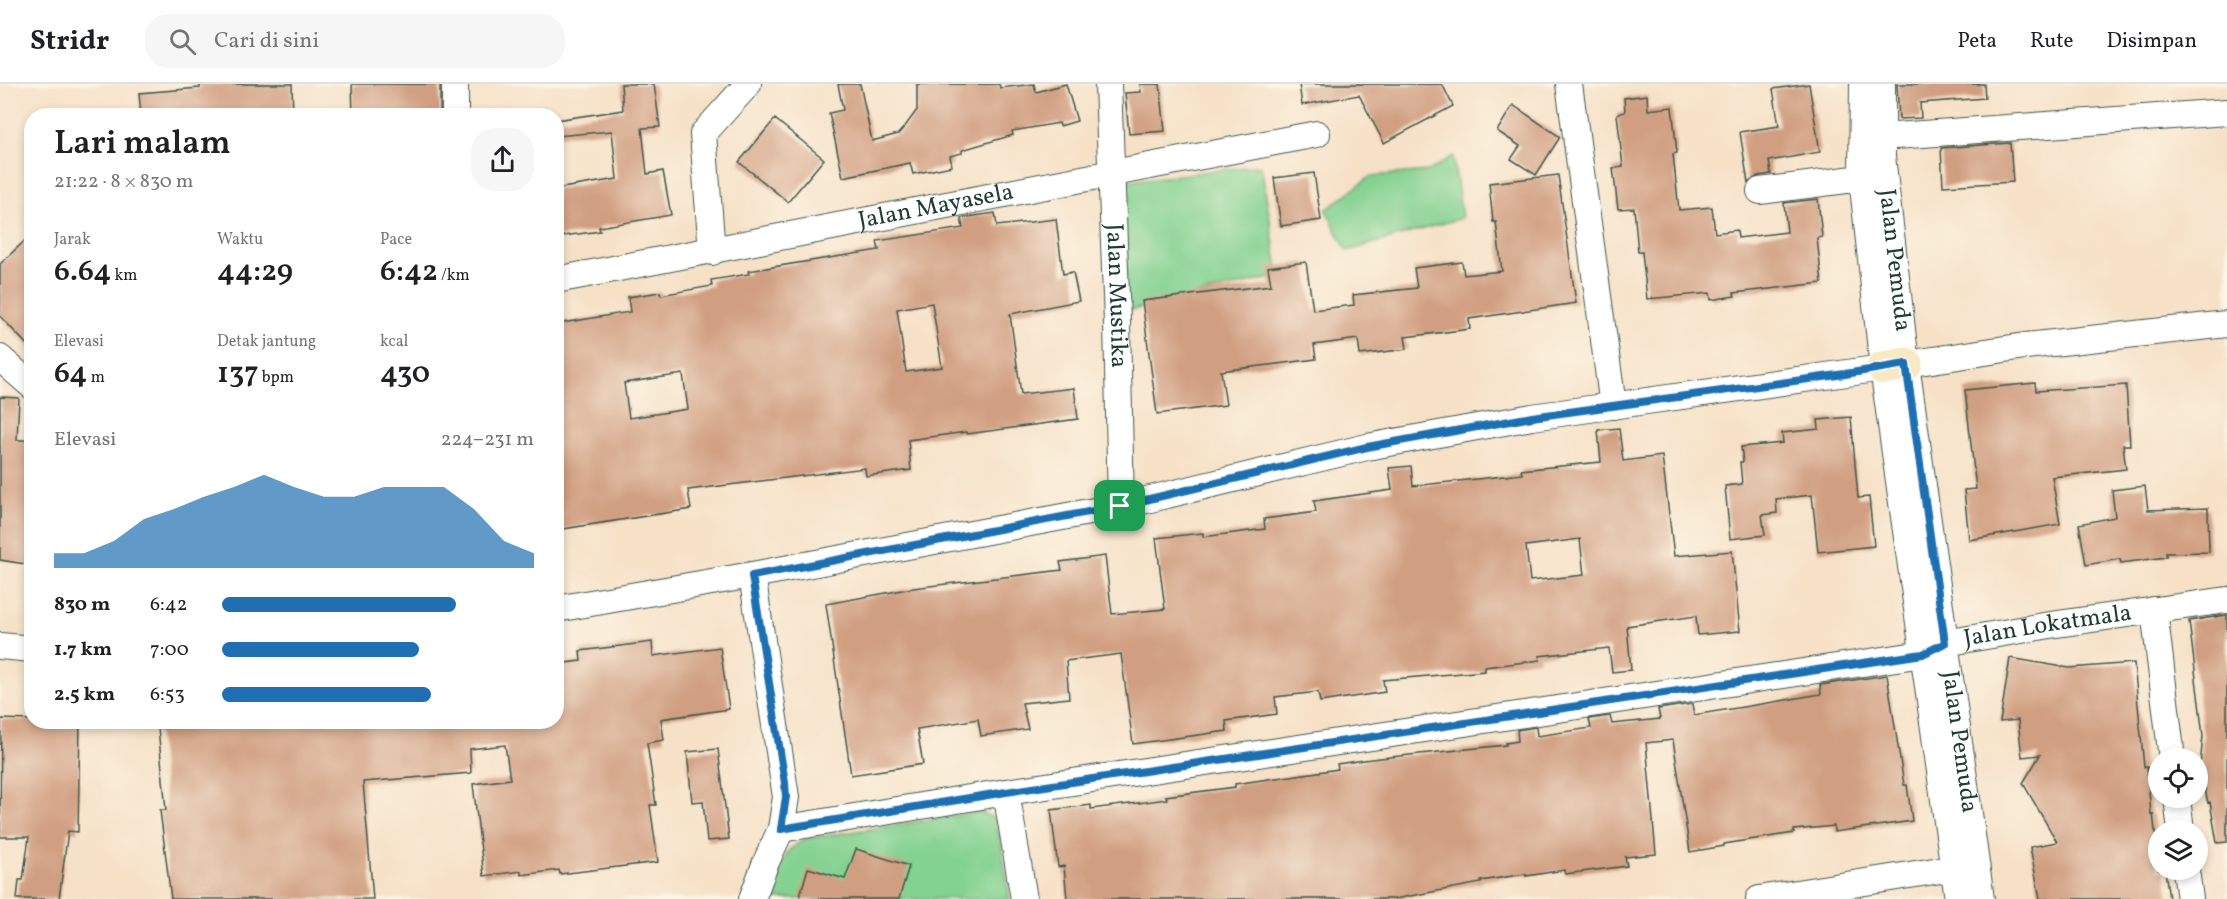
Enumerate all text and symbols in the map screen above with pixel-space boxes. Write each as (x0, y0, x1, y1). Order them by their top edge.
search box (145, 14, 565, 68)
text: Stridr (30, 22, 109, 61)
icon: search (166, 25, 199, 58)
text: Cari di sini (214, 26, 319, 57)
text: Peta (1958, 27, 1997, 56)
text: Rute (2030, 27, 2073, 56)
text: Disimpan (2106, 27, 2197, 56)
text: Lari malam (54, 122, 231, 168)
button: share (471, 128, 534, 191)
text: 21:22 · 8 × 830 m (54, 168, 194, 196)
street label: Jalan Mayasela (856, 176, 1017, 239)
street label: Jalan Pemuda (1869, 187, 1919, 333)
street label: Jalan Mustika (1096, 223, 1135, 368)
text: Jarak (54, 229, 91, 251)
text: Waktu (217, 229, 263, 251)
text: Pace (380, 229, 412, 251)
text: 6.64 (54, 251, 111, 293)
text: 44:29 (217, 251, 293, 293)
text: 6:42 (380, 251, 438, 293)
text: km (111, 265, 137, 287)
text: /km (438, 265, 470, 287)
text: Elevasi (54, 331, 104, 353)
text: Detak jantung (217, 331, 316, 353)
text: kcal (380, 331, 408, 353)
text: 64 (54, 353, 87, 395)
text: 137 (217, 353, 259, 395)
text: 430 (380, 353, 430, 395)
text: m (87, 367, 105, 389)
text: bpm (259, 367, 294, 389)
text: Elevasi (54, 426, 116, 454)
text: 224–231 m (441, 426, 534, 454)
pin (1094, 480, 1145, 531)
icon: arrive (1103, 489, 1136, 522)
text: 830 m (54, 591, 110, 619)
text: 6:42 (150, 591, 188, 619)
street label: Jalan Lokatmala (1961, 597, 2134, 657)
text: 1.7 km (54, 636, 112, 664)
text: 7:00 (150, 636, 189, 664)
street label: Jalan Pemuda (1932, 669, 1986, 815)
text: 2.5 km (54, 681, 115, 709)
text: 6:53 (150, 681, 185, 709)
map controls (2148, 748, 2208, 880)
button: locate (2148, 748, 2208, 808)
button: layers (2148, 820, 2208, 880)

